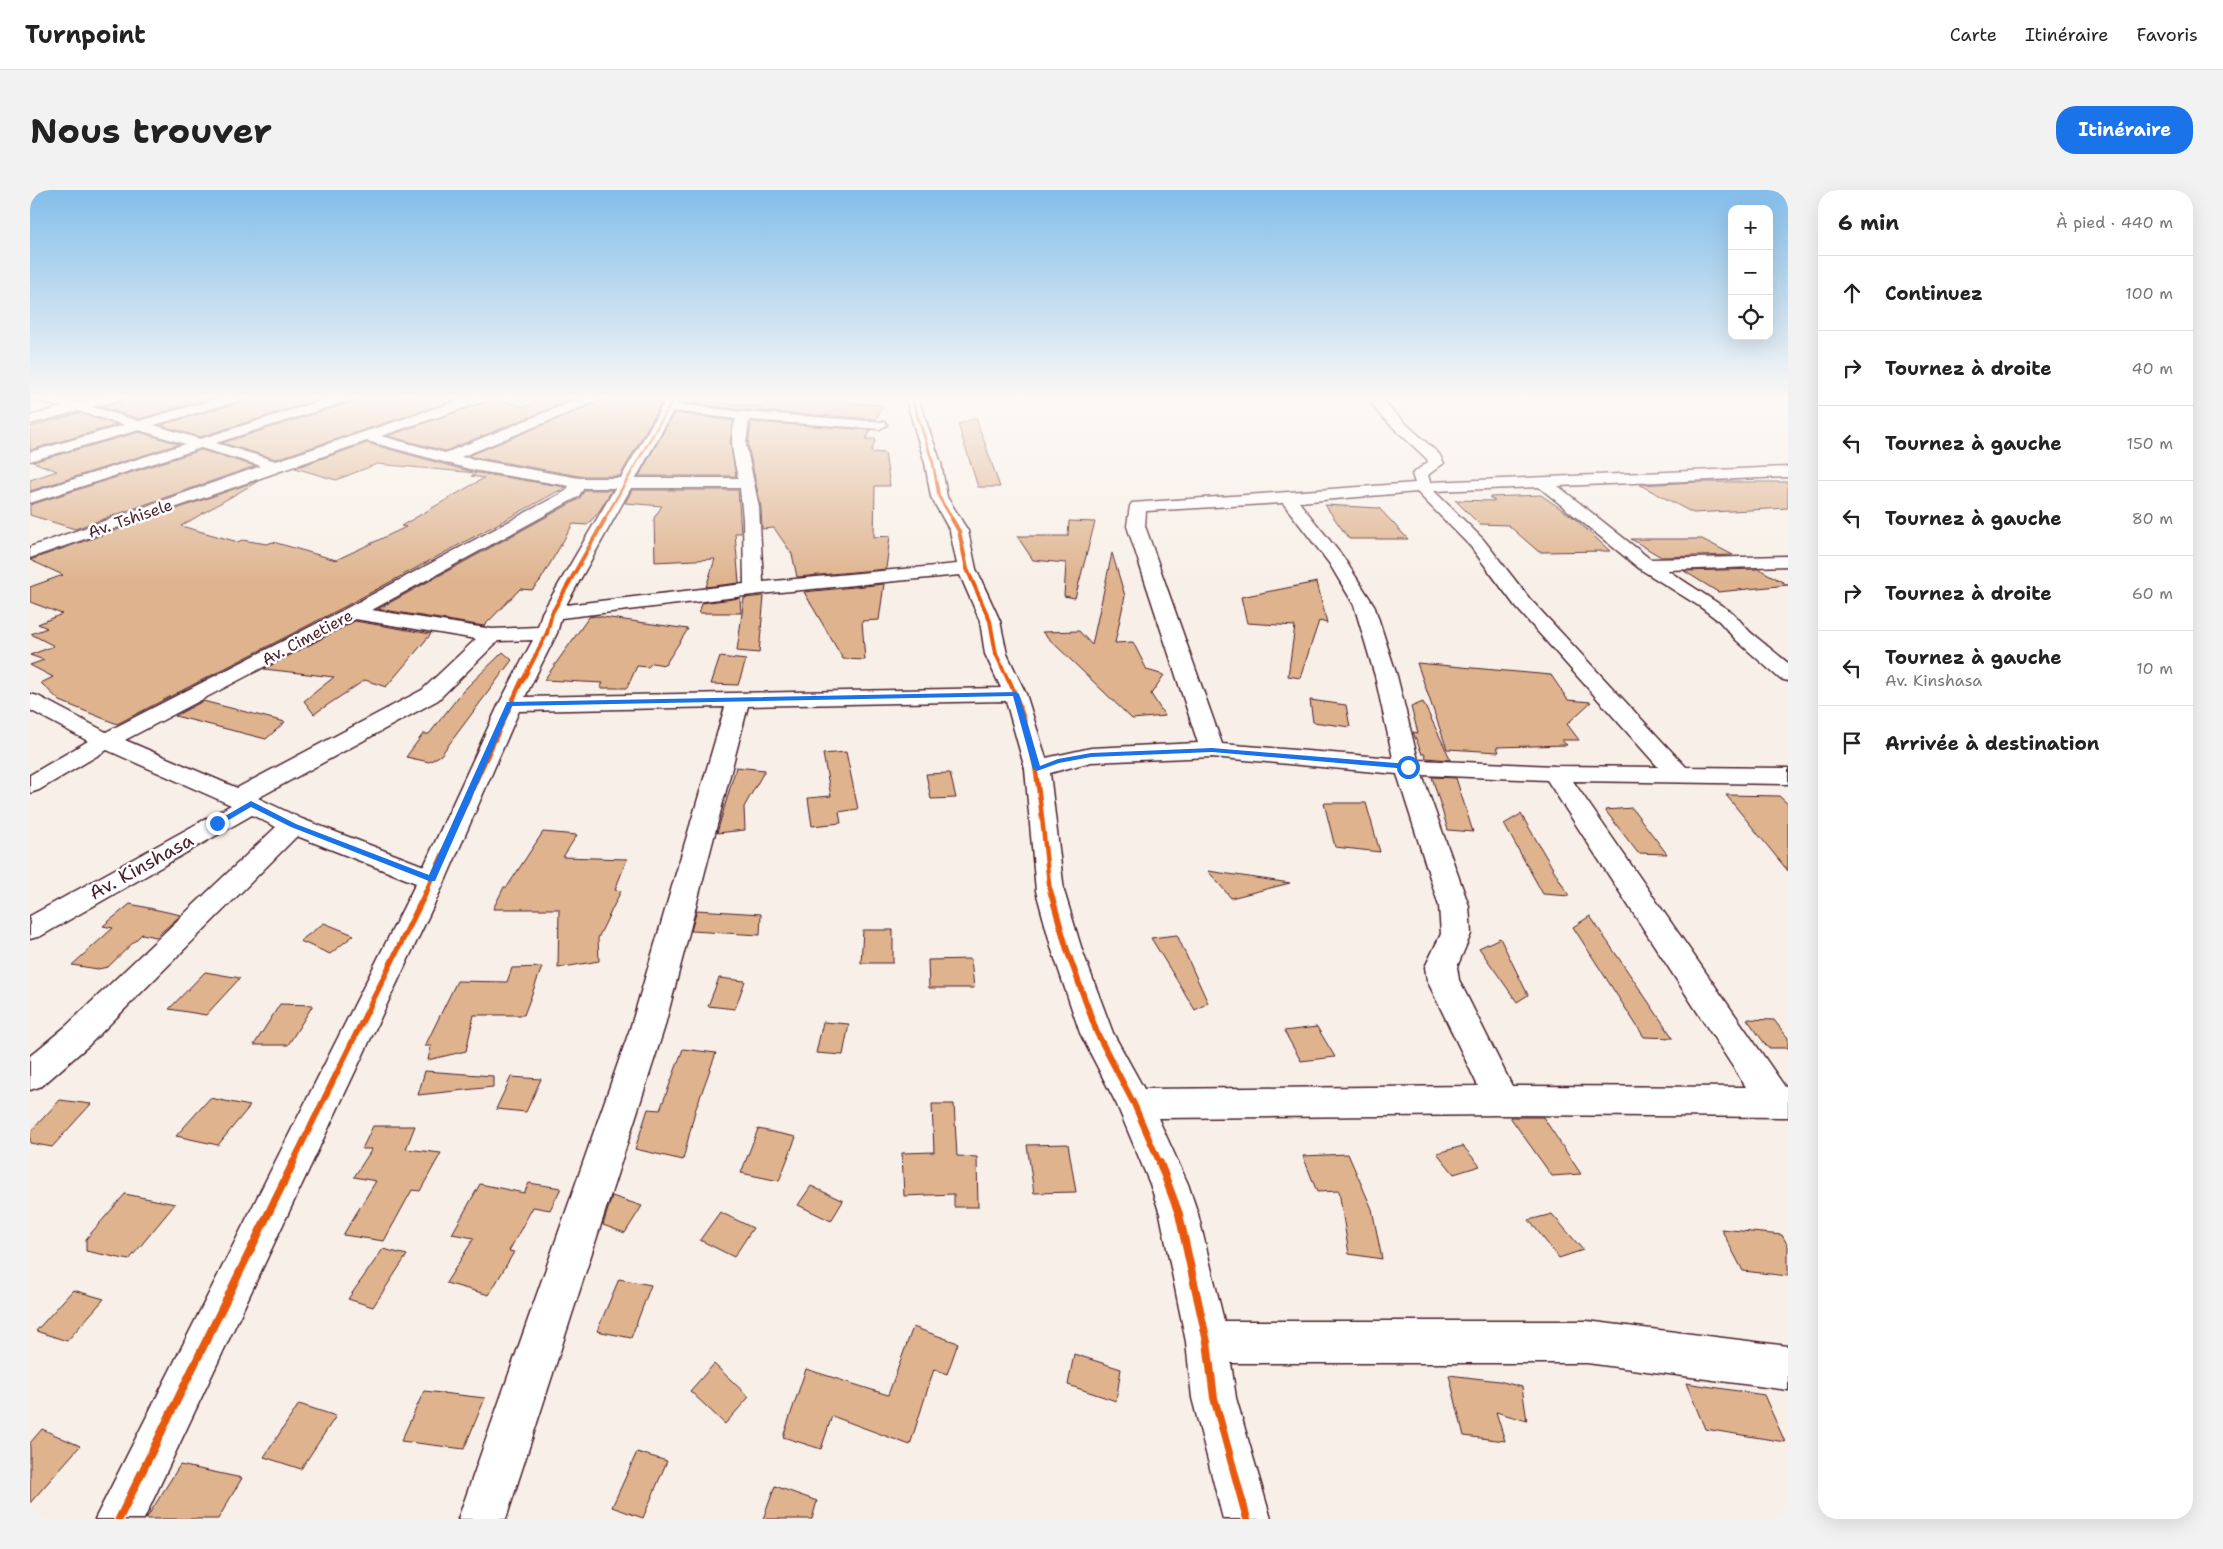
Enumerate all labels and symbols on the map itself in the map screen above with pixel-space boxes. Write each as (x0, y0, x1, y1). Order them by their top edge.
street label: Av. Tshisele (85, 494, 175, 543)
street label: Av. Cimetiere (258, 605, 356, 670)
route start (1397, 756, 1420, 779)
route end (206, 812, 229, 835)
street label: Av. Kinshasa (85, 827, 198, 905)

